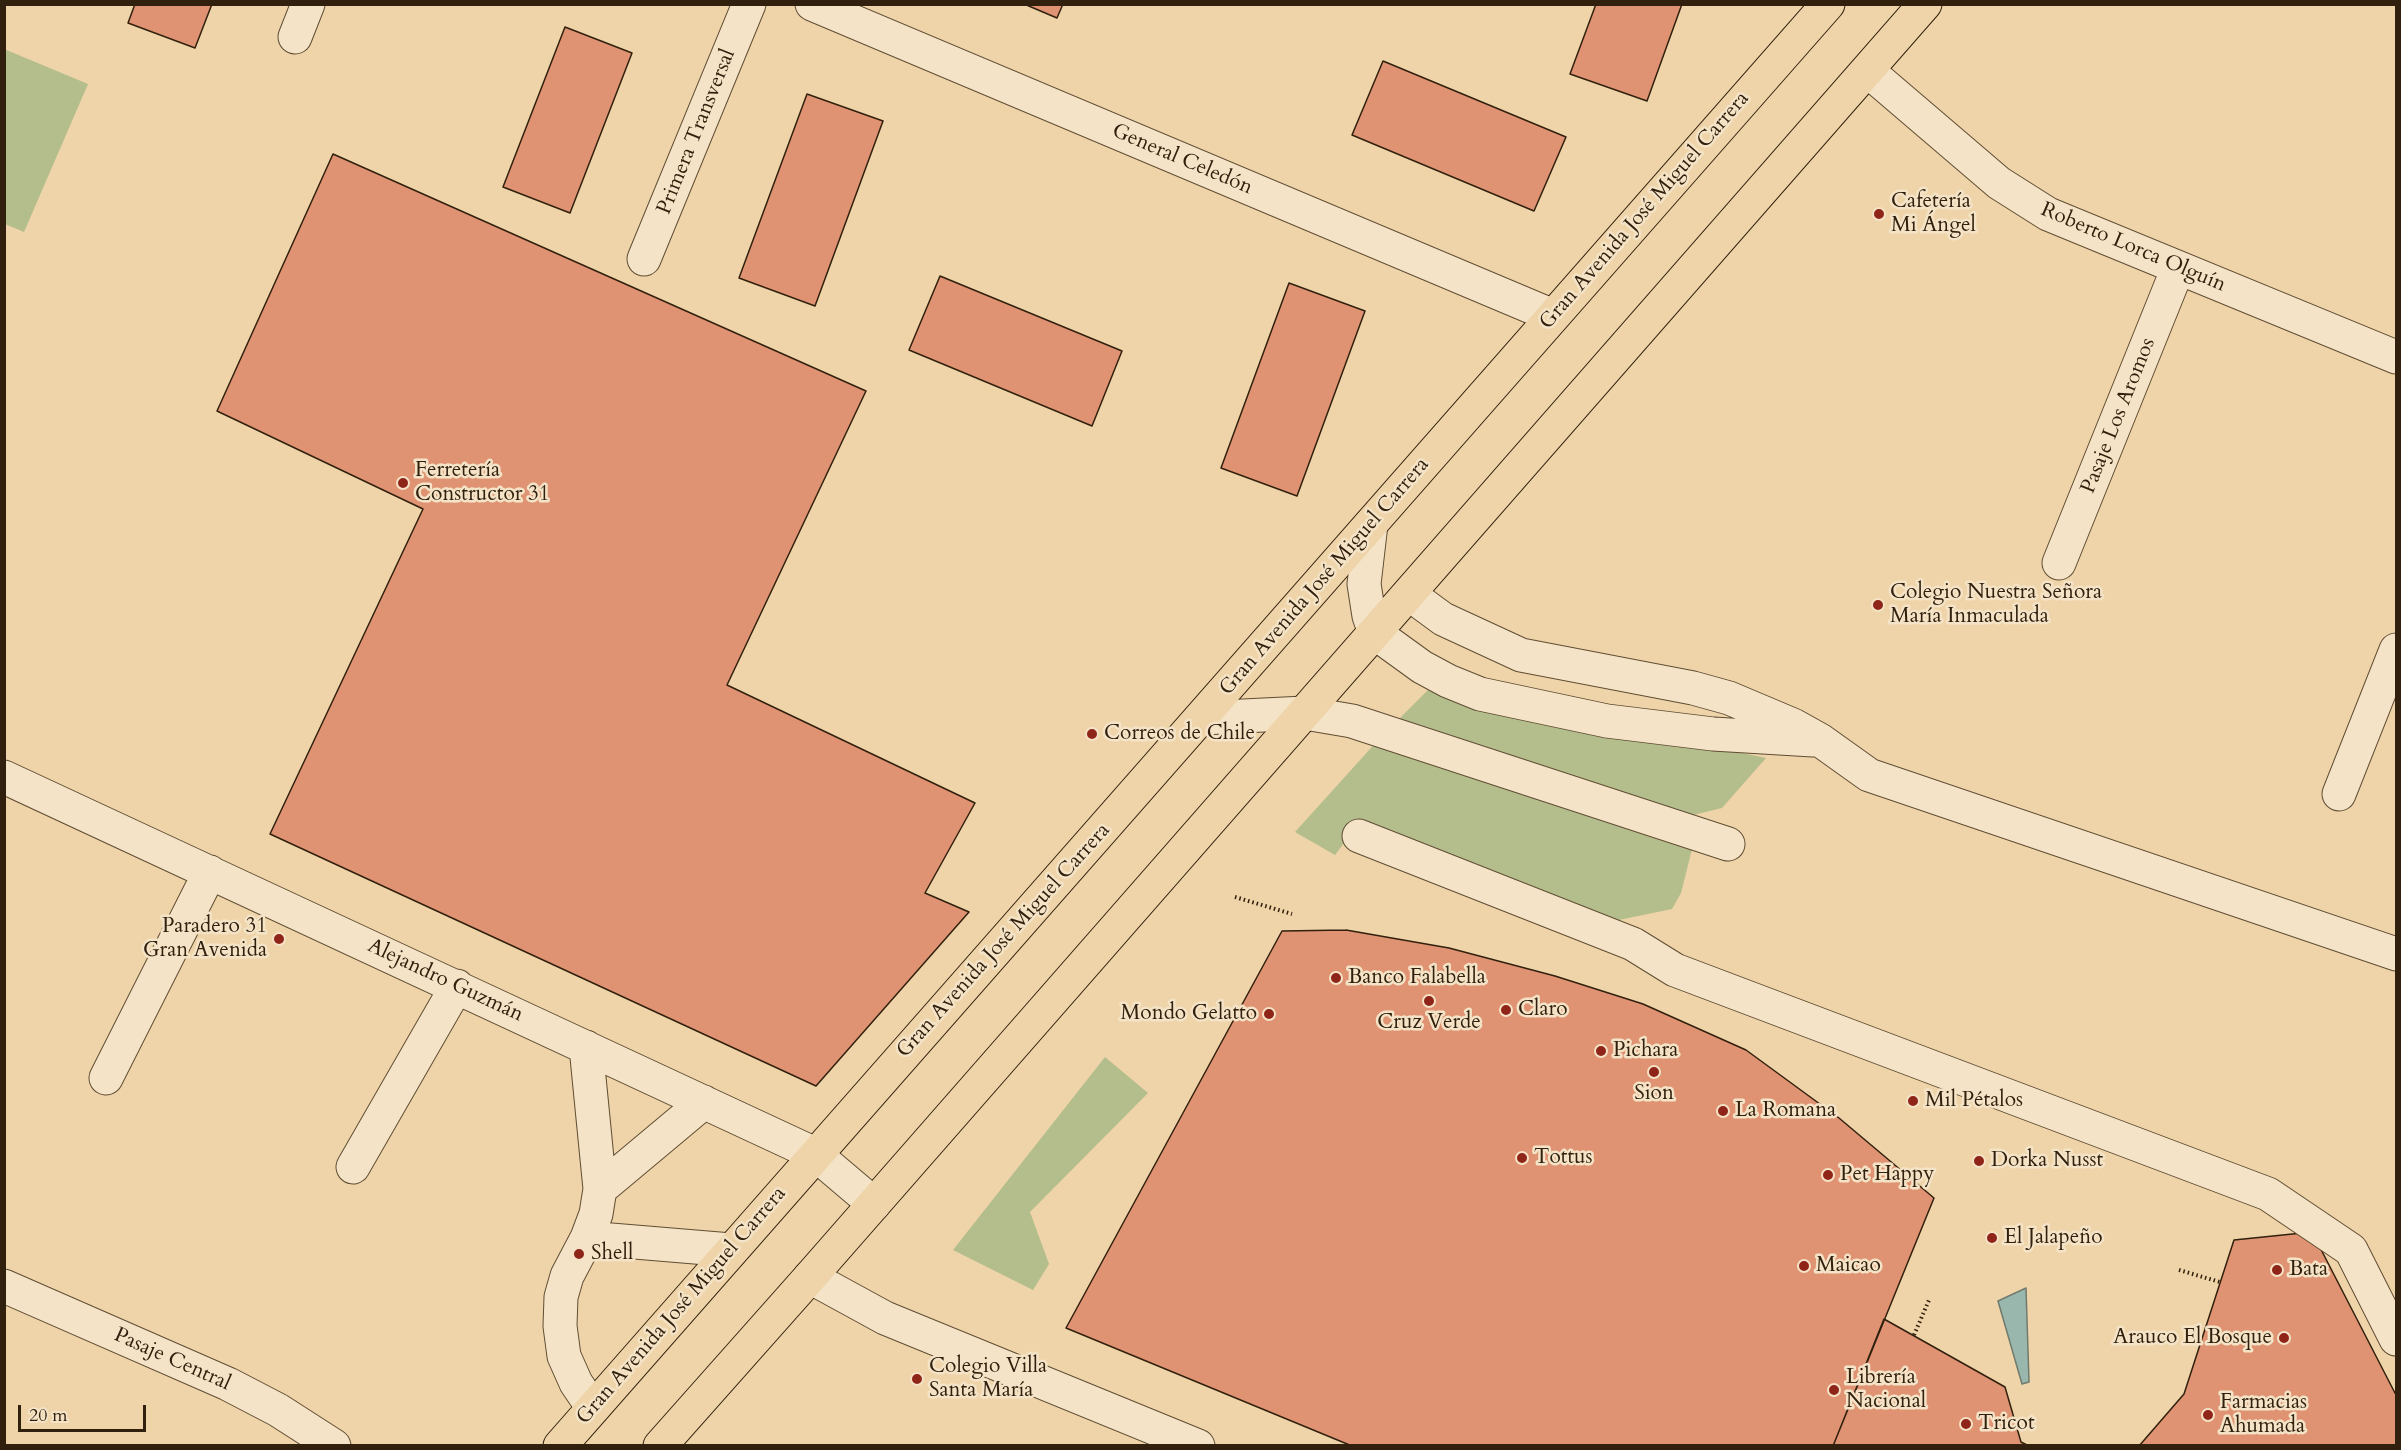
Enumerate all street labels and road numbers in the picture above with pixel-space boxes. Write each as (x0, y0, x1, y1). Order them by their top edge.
street label: Primera Transversal (652, 46, 742, 218)
street label: Gran Avenida José Miguel Carrera (1535, 87, 1755, 335)
street label: General Celedón (1108, 119, 1256, 201)
street label: Roberto Lorca Olguín (2037, 198, 2229, 298)
street label: Pasaje Los Aromos (2076, 335, 2162, 497)
street label: Gran Avenida José Miguel Carrera (1215, 453, 1435, 701)
street label: Gran Avenida José Miguel Carrera (892, 819, 1116, 1063)
street label: Alejandro Guzmán (363, 934, 527, 1028)
street label: Gran Avenida José Miguel Carrera (572, 1182, 792, 1430)
street label: Pasaje Central (110, 1323, 234, 1397)

